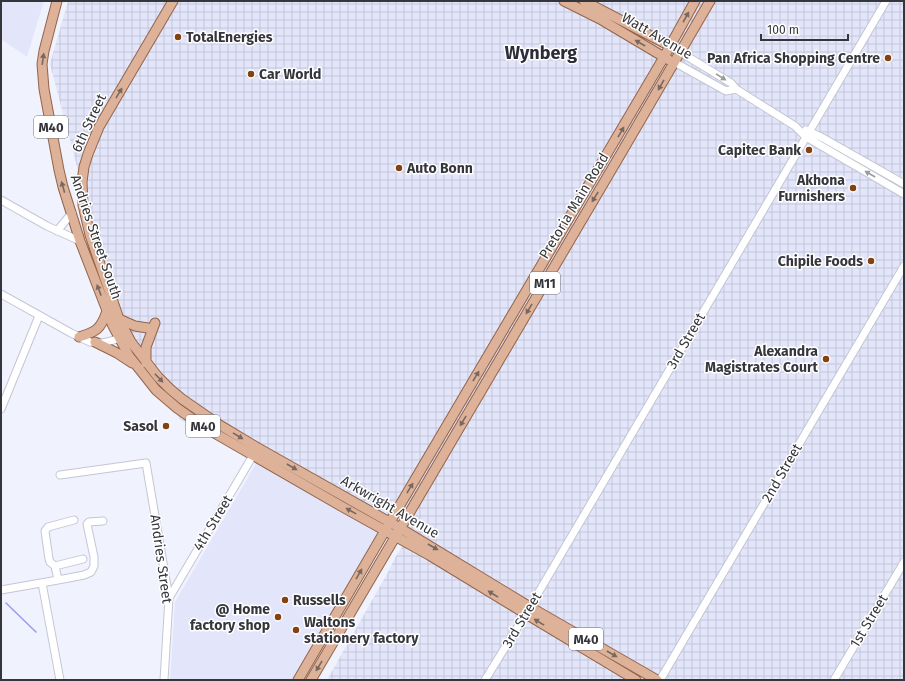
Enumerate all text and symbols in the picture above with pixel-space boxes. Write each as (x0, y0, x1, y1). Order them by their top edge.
street label: Watt Avenue (619, 9, 695, 63)
one-way arrow (683, 11, 690, 23)
scale bar (761, 16, 848, 42)
text: 100 m (767, 23, 799, 37)
place label: TotalEnergies (186, 29, 273, 46)
marker: TotalEnergies (173, 32, 183, 42)
one-way arrow (634, 39, 646, 46)
district label: Wynberg (505, 42, 577, 64)
place label: Pan Africa Shopping Centre (707, 50, 880, 67)
one-way arrow (40, 53, 46, 65)
marker: Pan Africa Shopping Centre (883, 53, 893, 63)
place label: Car World (259, 66, 322, 83)
marker: Car World (246, 69, 256, 79)
one-way arrow (715, 73, 727, 80)
one-way arrow (657, 79, 664, 91)
one-way arrow (115, 87, 122, 99)
street label: 6th Street (68, 90, 110, 155)
road number: M40 (34, 116, 68, 138)
one-way arrow (617, 126, 624, 138)
place label: Capitec Bank (718, 142, 801, 159)
marker: Capitec Bank (804, 145, 814, 155)
street label: Pretoria Main Road (536, 150, 612, 262)
place label: Auto Bonn (406, 160, 473, 177)
marker: Auto Bonn (394, 163, 404, 173)
one-way arrow (864, 171, 876, 178)
street label: Andries Street South (67, 172, 125, 302)
place label: Akhona Furnishers (778, 172, 845, 205)
one-way arrow (60, 180, 66, 192)
marker: Akhona Furnishers (848, 183, 858, 193)
one-way arrow (592, 192, 599, 203)
place label: Chipile Foods (778, 253, 863, 270)
marker: Chipile Foods (866, 256, 876, 266)
road number: M11 (530, 272, 560, 294)
one-way arrow (95, 283, 101, 295)
one-way arrow (526, 304, 533, 315)
street label: 3rd Street (663, 309, 709, 372)
place label: Alexandra Magistrates Court (705, 343, 819, 376)
marker: Alexandra Magistrates Court (821, 354, 831, 364)
one-way arrow (472, 371, 480, 381)
one-way arrow (155, 373, 164, 383)
road number: M40 (186, 415, 220, 437)
one-way arrow (460, 416, 467, 427)
place label: Sasol (123, 418, 159, 435)
marker: Sasol (161, 421, 171, 431)
one-way arrow (232, 432, 244, 439)
street label: 2nd Street (758, 440, 806, 505)
one-way arrow (286, 464, 298, 471)
street label: Arkwright Avenue (338, 472, 442, 542)
one-way arrow (406, 482, 413, 494)
street label: 4th Street (190, 491, 237, 554)
one-way arrow (345, 508, 357, 515)
street label: Andries Street (146, 513, 176, 606)
one-way arrow (427, 544, 439, 551)
one-way arrow (356, 568, 363, 580)
street label: 3rd Street (499, 588, 546, 651)
one-way arrow (487, 590, 498, 598)
street label: 1st Street (846, 590, 892, 651)
place label: Russells (293, 592, 346, 609)
marker: Russells (280, 595, 290, 605)
place label: @ Home factory shop (190, 601, 270, 634)
marker: @ Home factory shop (273, 612, 283, 622)
place label: Waltons stationery factory (304, 614, 419, 647)
one-way arrow (533, 619, 545, 626)
marker: Waltons stationery factory (291, 625, 301, 635)
road number: M40 (569, 628, 603, 650)
one-way arrow (607, 651, 618, 658)
one-way arrow (315, 660, 322, 672)

